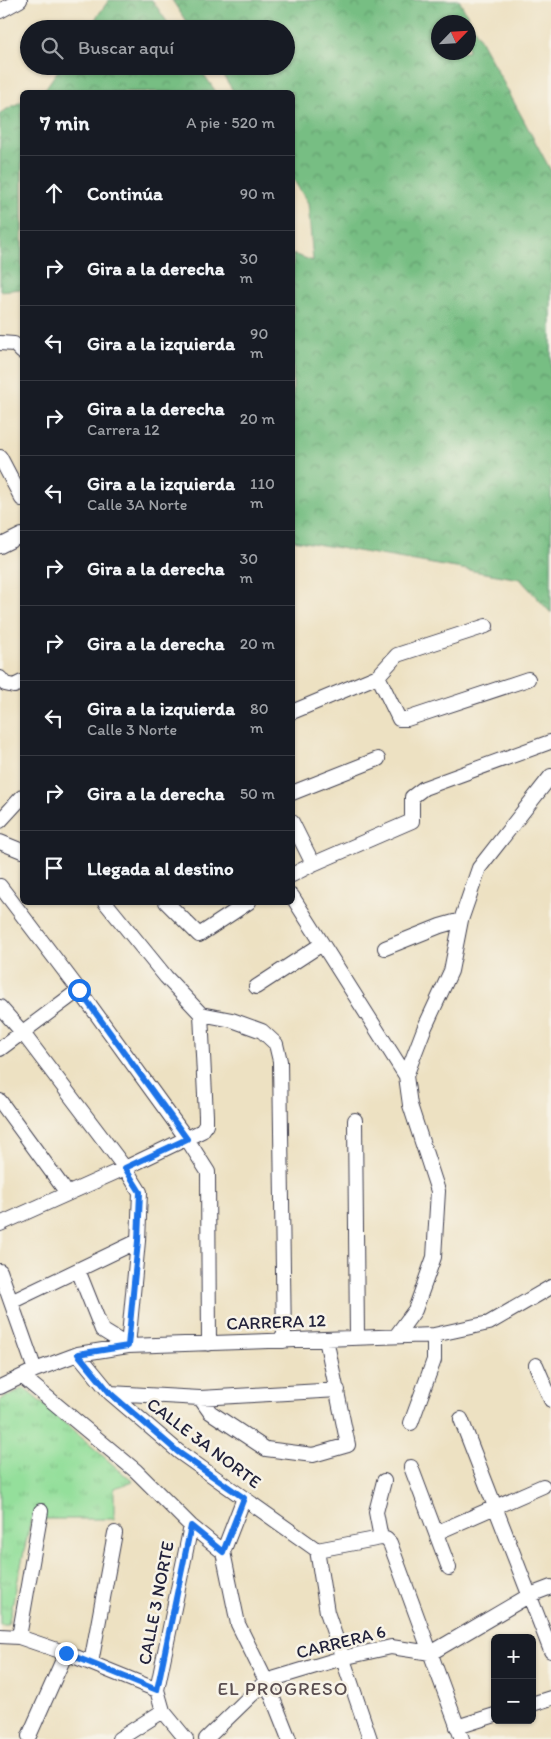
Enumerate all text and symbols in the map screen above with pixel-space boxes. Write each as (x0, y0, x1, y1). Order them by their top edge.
north arrow (431, 15, 476, 60)
search box (20, 20, 295, 75)
icon: search (38, 34, 66, 62)
text: Buscar aquí (78, 36, 174, 59)
text: 7 min (40, 110, 89, 135)
text: A pie · 520 m (186, 113, 275, 132)
icon: ahead (40, 179, 68, 207)
text: Continúa (87, 182, 163, 205)
text: 90 m (240, 184, 275, 203)
text: 30 m (240, 249, 258, 287)
icon: right (40, 254, 68, 282)
text: Gira a la derecha (87, 257, 225, 280)
text: 90 m (250, 324, 268, 362)
icon: left (40, 329, 68, 357)
text: Gira a la izquierda (87, 332, 235, 355)
text: Gira a la derecha (87, 397, 225, 420)
icon: right (40, 404, 68, 432)
text: 20 m (240, 409, 275, 428)
text: Carrera 12 (87, 420, 160, 439)
text: Gira a la izquierda (87, 472, 235, 495)
text: 110 m (250, 474, 275, 512)
icon: left (40, 479, 68, 507)
text: Calle 3A Norte (87, 495, 187, 514)
text: 30 m (240, 549, 258, 587)
icon: right (40, 554, 68, 582)
text: Gira a la derecha (87, 557, 225, 580)
icon: right (40, 629, 68, 657)
text: Gira a la derecha (87, 632, 225, 655)
text: 20 m (240, 634, 275, 653)
text: Gira a la izquierda (87, 697, 235, 720)
text: 80 m (250, 699, 269, 737)
icon: left (40, 704, 68, 732)
text: Calle 3 Norte (87, 720, 177, 739)
icon: right (40, 779, 68, 807)
text: Gira a la derecha (87, 782, 225, 805)
text: 50 m (240, 784, 275, 803)
icon: arrive (40, 854, 68, 882)
text: Llegada al destino (87, 857, 234, 880)
route start (68, 979, 91, 1002)
street label: CARRERA 12 (226, 1309, 327, 1335)
street label: CALLE 3A NORTE (143, 1393, 265, 1493)
street label: CALLE 3 NORTE (133, 1539, 179, 1667)
street label: CARRERA 6 (294, 1620, 388, 1664)
map controls (491, 1634, 536, 1724)
button: + (491, 1634, 536, 1679)
route end (55, 1642, 78, 1665)
district label: EL PROGRESO (218, 1677, 349, 1700)
button: − (491, 1679, 536, 1724)

